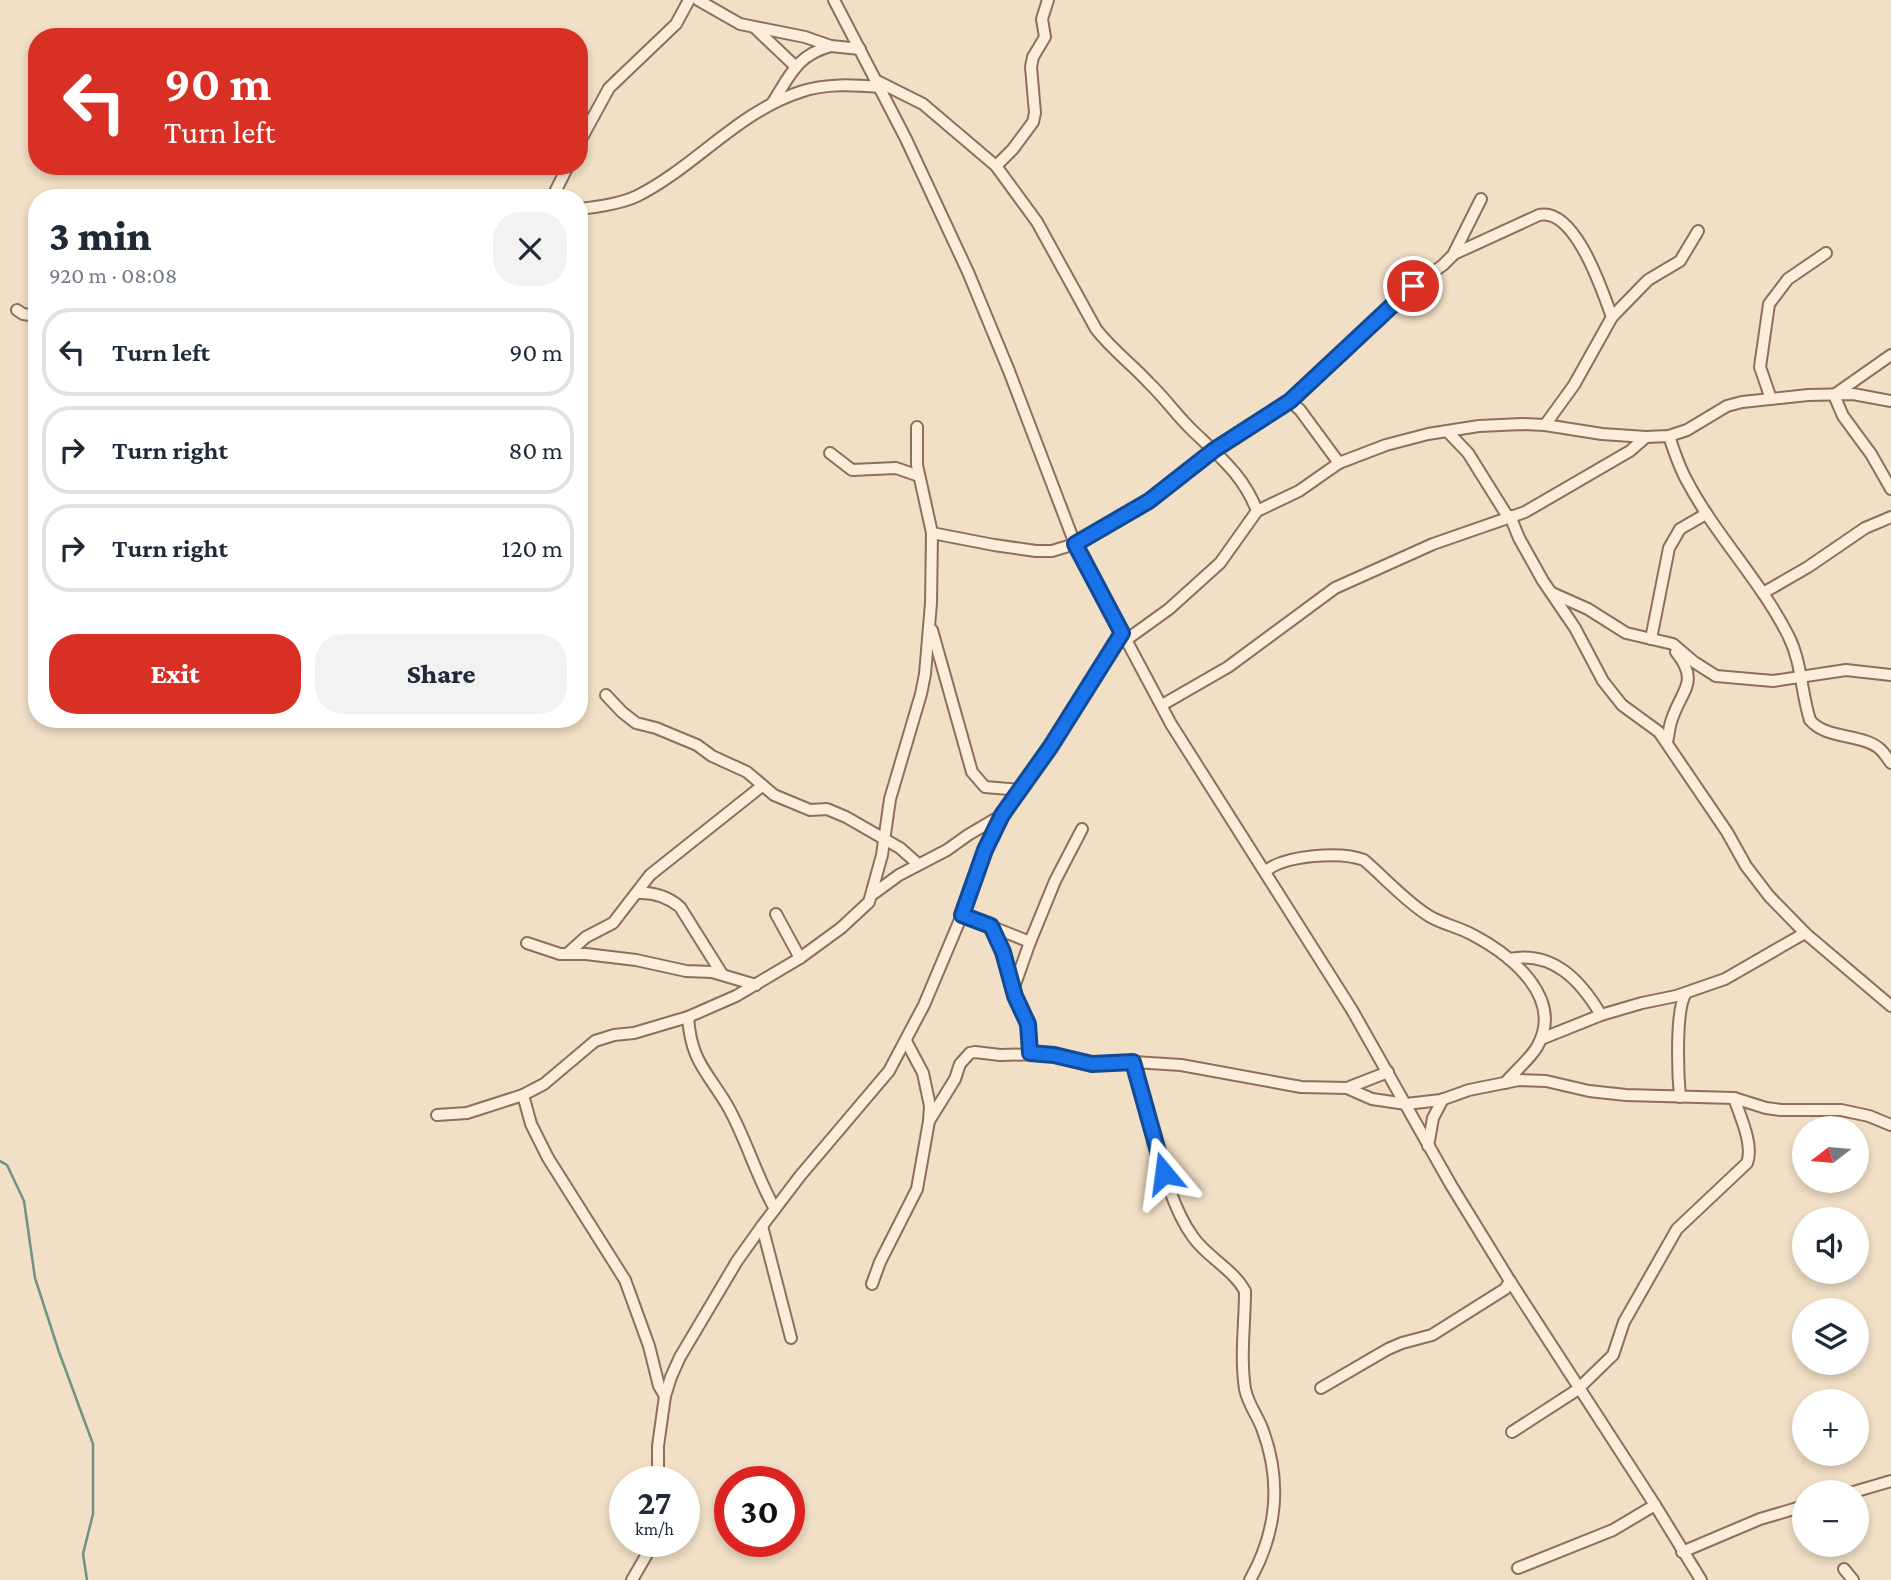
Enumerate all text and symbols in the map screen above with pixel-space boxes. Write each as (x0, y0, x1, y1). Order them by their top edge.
icon: left (49, 56, 140, 147)
text: 90 m (164, 56, 271, 111)
text: Turn left (164, 114, 275, 150)
text: 3 min (49, 212, 152, 259)
button: close (493, 212, 567, 286)
pin (1383, 256, 1443, 316)
text: 920 m · 08:08 (49, 262, 177, 288)
icon: arrive (1394, 267, 1432, 305)
icon: left (53, 333, 91, 371)
text: Turn left (112, 338, 210, 367)
text: 90 m (509, 338, 563, 367)
icon: right (53, 431, 91, 469)
text: Turn right (112, 436, 228, 465)
text: 80 m (509, 436, 563, 465)
icon: right (53, 529, 91, 567)
text: Turn right (112, 534, 228, 563)
text: 120 m (502, 534, 563, 563)
button: Exit (49, 634, 301, 714)
button: Share (315, 634, 567, 714)
north arrow (1792, 1116, 1869, 1194)
map controls (1792, 1116, 1869, 1557)
position arrow (1127, 1136, 1201, 1210)
button: sound (1792, 1207, 1869, 1284)
button: layers (1792, 1298, 1869, 1375)
button: + (1792, 1389, 1869, 1466)
speed limit sign: 30 (714, 1466, 805, 1557)
button: − (1792, 1480, 1869, 1557)
text: 27 (638, 1483, 671, 1522)
text: km/h (635, 1519, 674, 1539)

